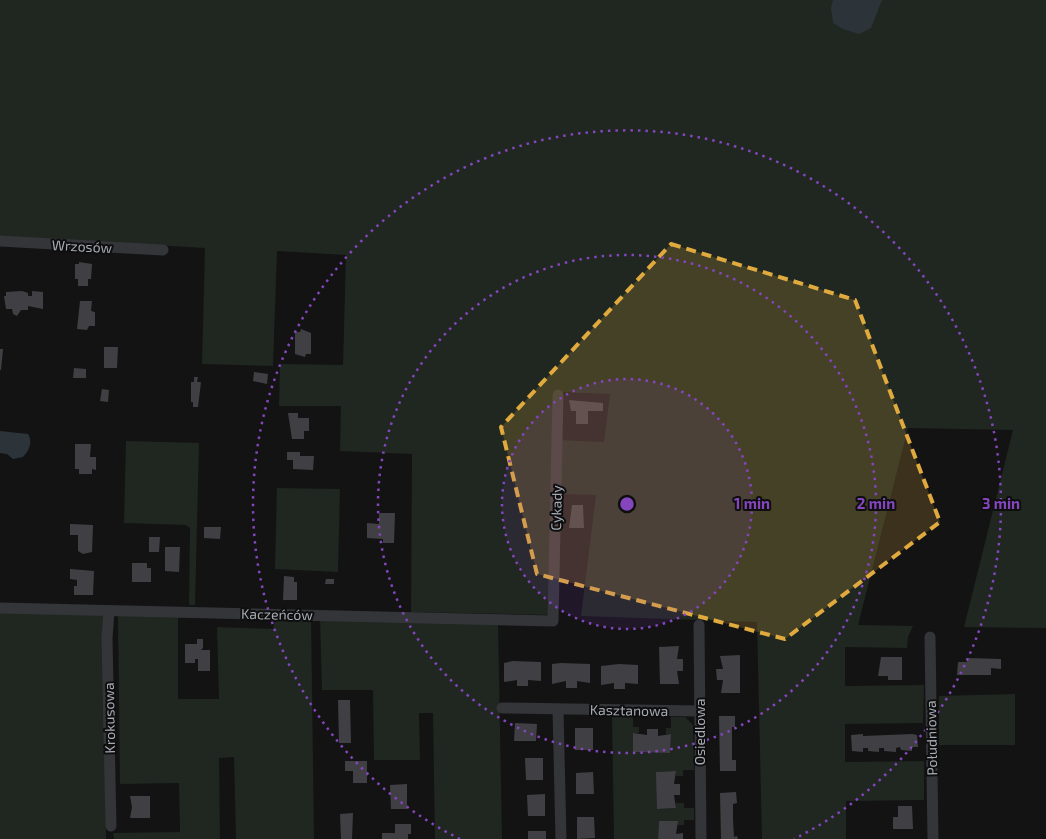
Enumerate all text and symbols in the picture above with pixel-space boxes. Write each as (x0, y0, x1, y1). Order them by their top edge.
street label: Wrzosów (51, 236, 113, 256)
street label: Cykady (547, 485, 565, 531)
text: 1 min (734, 494, 770, 512)
text: 2 min (857, 494, 895, 512)
text: 3 min (982, 494, 1020, 512)
centre of rings (618, 495, 636, 513)
street label: Kaczeńców (241, 605, 313, 623)
street label: Krokusowa (100, 682, 118, 754)
street label: Osiedlowa (691, 699, 708, 765)
street label: Południowa (922, 700, 940, 776)
street label: Kasztanowa (590, 701, 668, 719)

